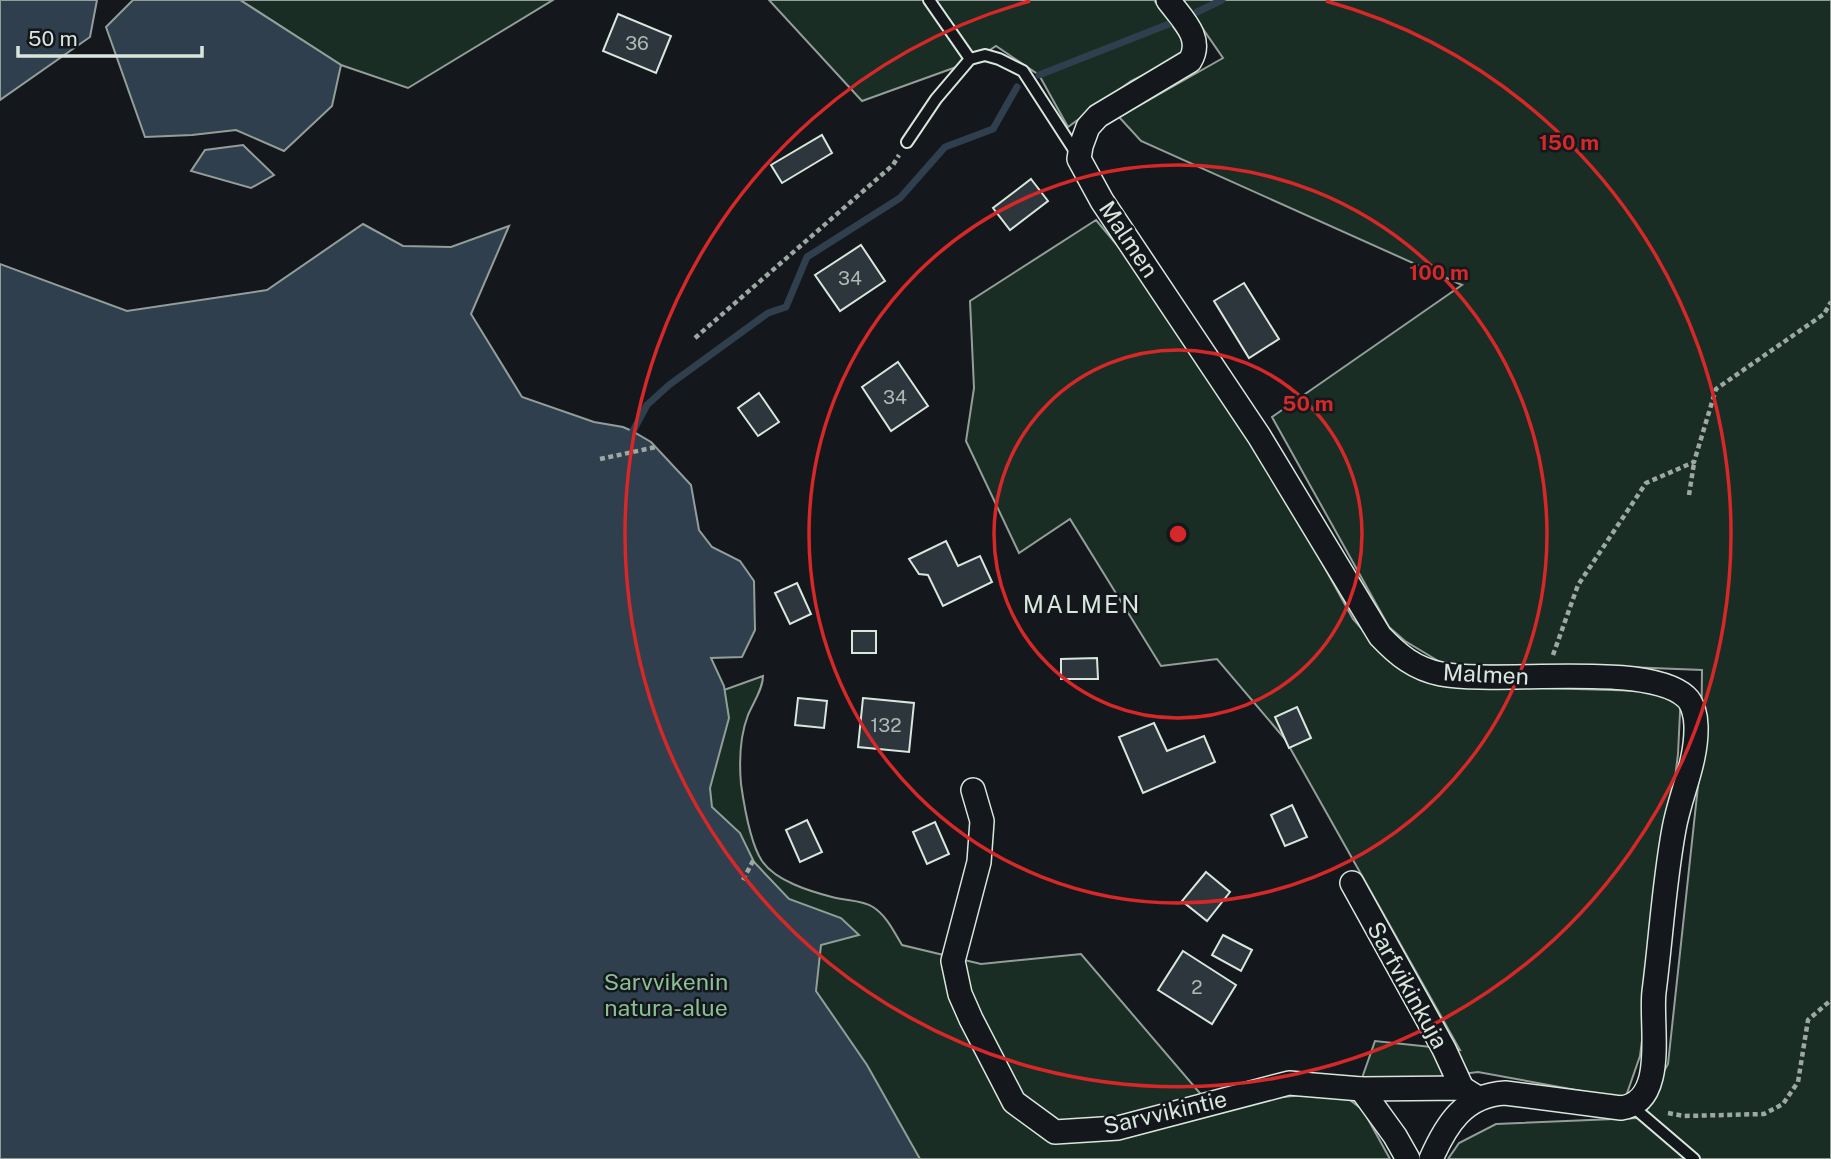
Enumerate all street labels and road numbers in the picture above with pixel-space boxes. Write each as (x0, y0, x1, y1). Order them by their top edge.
street label: Malmen (1094, 196, 1164, 282)
street label: Malmen (1442, 658, 1530, 690)
street label: Sarfvikinkuja (1362, 917, 1454, 1053)
street label: Sarvvikintie (1101, 1085, 1229, 1139)

